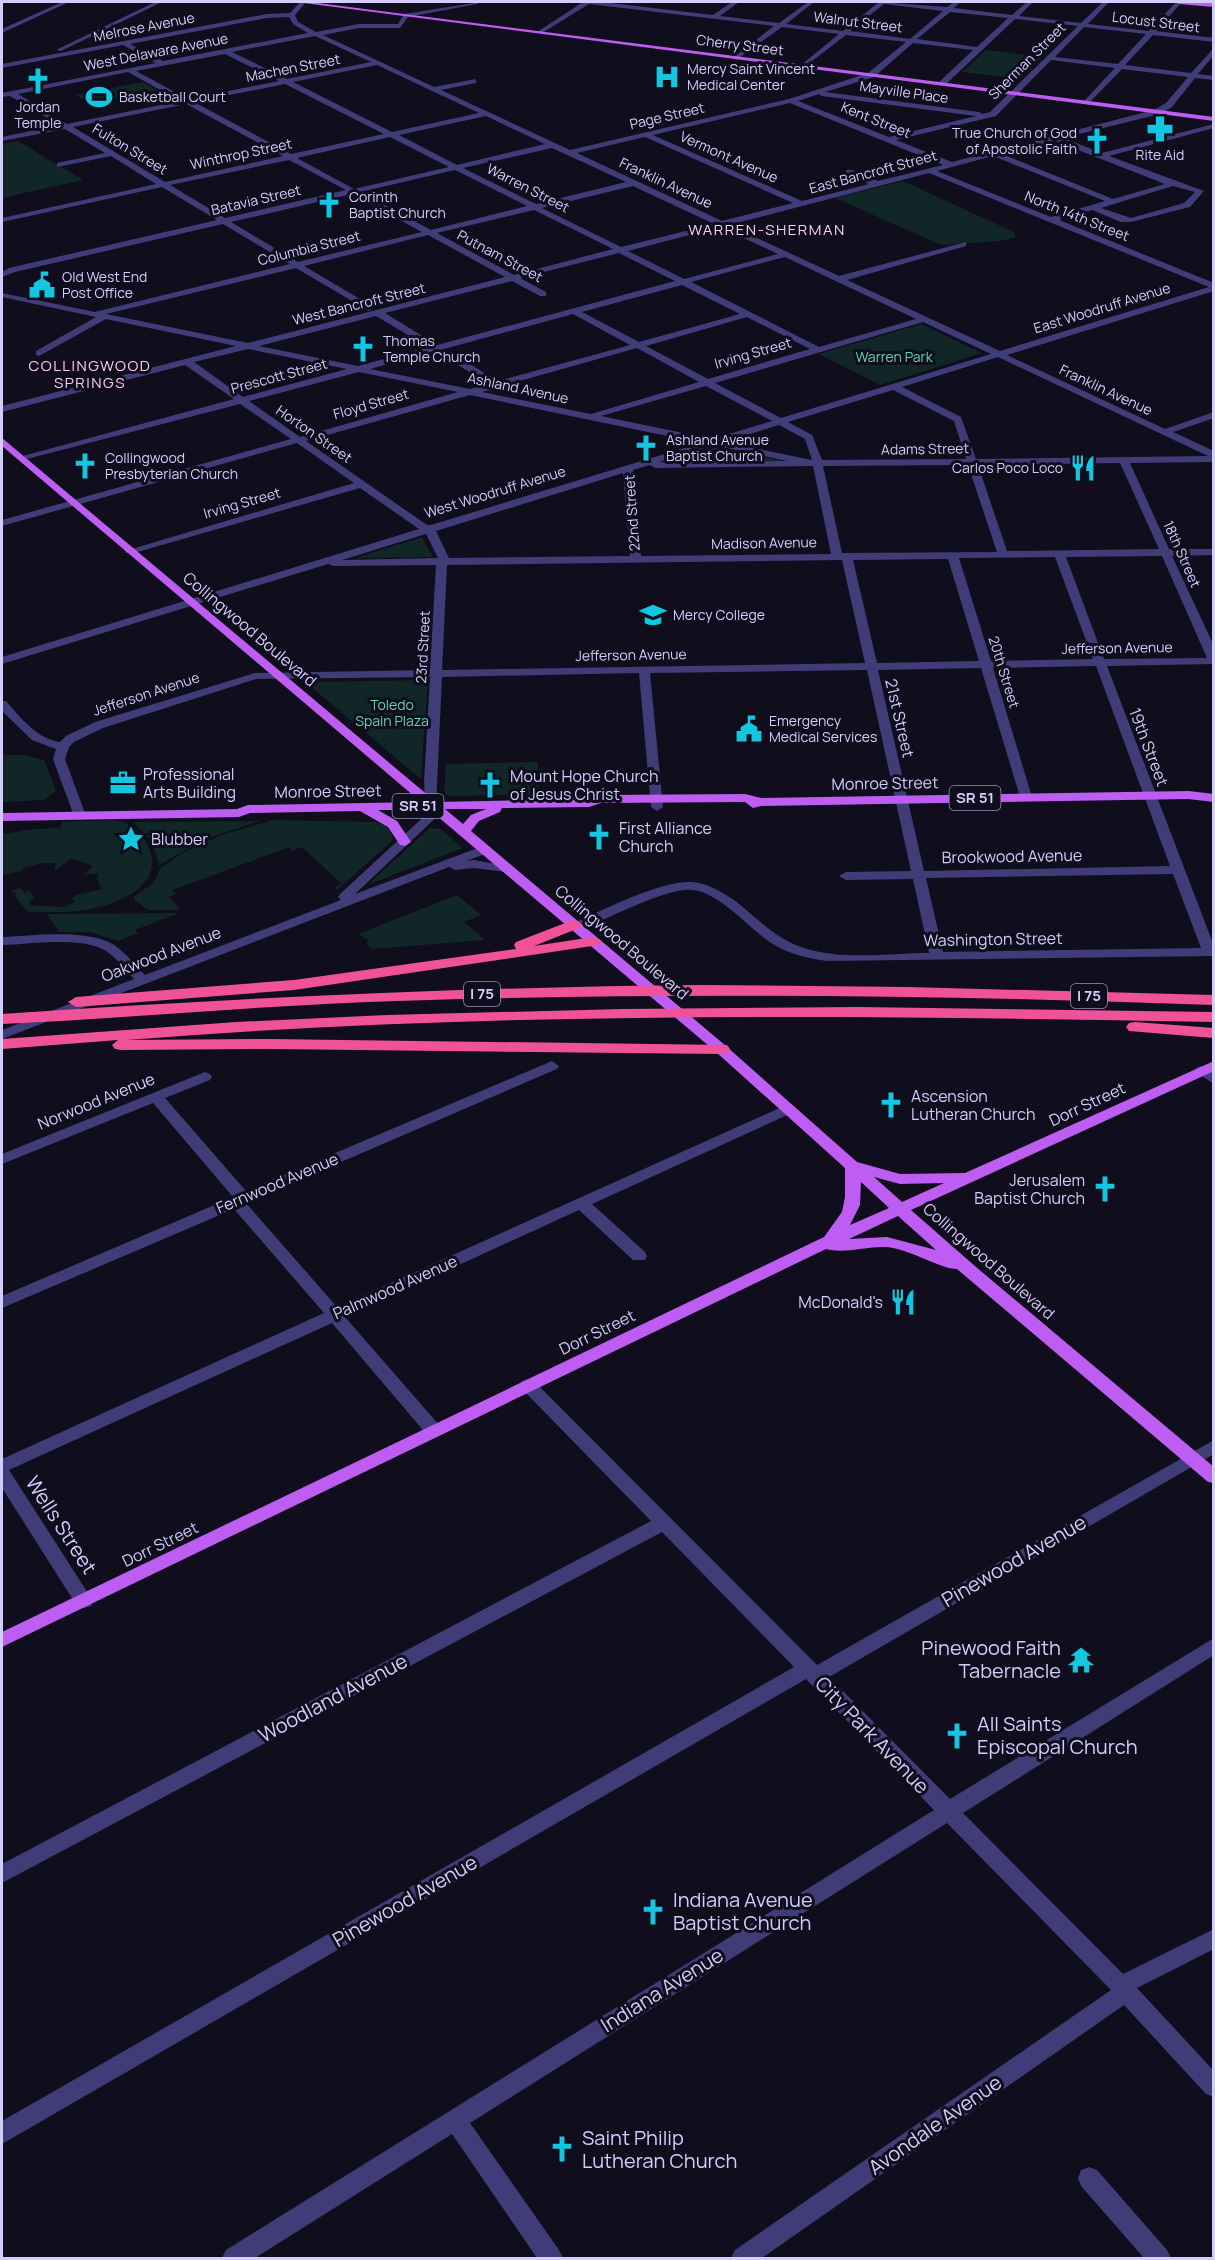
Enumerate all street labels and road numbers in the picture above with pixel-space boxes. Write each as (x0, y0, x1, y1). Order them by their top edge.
street label: Melrose Avenue (92, 7, 196, 46)
street label: Walnut Street (812, 7, 904, 36)
street label: Locust Street (1111, 7, 1201, 36)
street label: Sherman Street (984, 18, 1070, 103)
street label: West Delaware Avenue (82, 28, 230, 75)
street label: Cherry Street (695, 30, 785, 59)
street label: Machen Street (244, 49, 342, 86)
street label: Mayville Place (858, 76, 950, 107)
street label: Kent Street (839, 97, 914, 142)
street label: Page Street (628, 98, 707, 133)
street label: Fulton Street (89, 119, 172, 179)
street label: Vermont Avenue (677, 126, 781, 187)
street label: Winthrop Street (188, 133, 294, 174)
street label: East Bancroft Street (807, 145, 939, 198)
street label: Franklin Avenue (617, 153, 716, 212)
street label: Warren Street (484, 159, 573, 217)
street label: Batavia Street (209, 180, 303, 219)
street label: North 14th Street (1022, 186, 1133, 245)
street label: Putnam Street (454, 225, 547, 286)
street label: Columbia Street (256, 226, 362, 269)
street label: West Bancroft Street (290, 278, 428, 329)
street label: East Woodruff Avenue (1031, 278, 1173, 337)
street label: Irving Street (712, 332, 794, 373)
street label: Prescott Street (229, 353, 330, 398)
street label: Franklin Avenue (1057, 360, 1156, 419)
street label: Ashland Avenue (466, 368, 570, 407)
street label: Floyd Street (331, 384, 411, 423)
street label: Horton Street (272, 400, 356, 467)
street label: Adams Street (881, 438, 970, 459)
street label: West Woodruff Avenue (422, 461, 568, 522)
street label: 22nd Street (619, 474, 644, 552)
street label: Irving Street (201, 482, 283, 523)
street label: 18th Street (1159, 517, 1206, 591)
street label: Madison Avenue (711, 532, 817, 553)
street label: Collingwood Boulevard (179, 567, 321, 691)
street label: 23rd Street (411, 610, 434, 684)
street label: 20th Street (985, 634, 1025, 711)
street label: Jefferson Avenue (1061, 637, 1173, 658)
street label: Jefferson Avenue (575, 644, 687, 665)
street label: Jefferson Avenue (90, 667, 202, 720)
street label: 21st Street (880, 676, 920, 760)
street label: 19th Street (1124, 705, 1174, 789)
street label: Monroe Street (831, 771, 939, 795)
street label: Monroe Street (274, 779, 382, 803)
road number: SR 51 (950, 786, 1000, 810)
road number: SR 51 (392, 794, 444, 818)
street label: Brookwood Avenue (942, 844, 1082, 868)
street label: Collingwood Boulevard (551, 880, 693, 1004)
street label: Oakwood Avenue (98, 921, 224, 987)
street label: Washington Street (923, 927, 1063, 951)
road number: I 75 (464, 982, 500, 1006)
road number: I 75 (1071, 984, 1107, 1008)
street label: Norwood Avenue (34, 1067, 158, 1135)
street label: Dorr Street (1045, 1077, 1129, 1131)
street label: Fernwood Avenue (213, 1147, 341, 1219)
street label: Collingwood Boulevard (918, 1198, 1060, 1324)
street label: Palmwood Avenue (329, 1250, 461, 1324)
street label: Dorr Street (555, 1304, 639, 1360)
street label: Wells Street (20, 1471, 103, 1579)
street label: Pinewood Avenue (937, 1508, 1091, 1613)
street label: Dorr Street (118, 1516, 202, 1572)
street label: Woodland Avenue (254, 1647, 412, 1748)
street label: City Park Avenue (809, 1670, 935, 1799)
street label: Pinewood Avenue (328, 1848, 482, 1953)
street label: Indiana Avenue (595, 1941, 728, 2038)
street label: Avondale Avenue (863, 2068, 1007, 2181)

